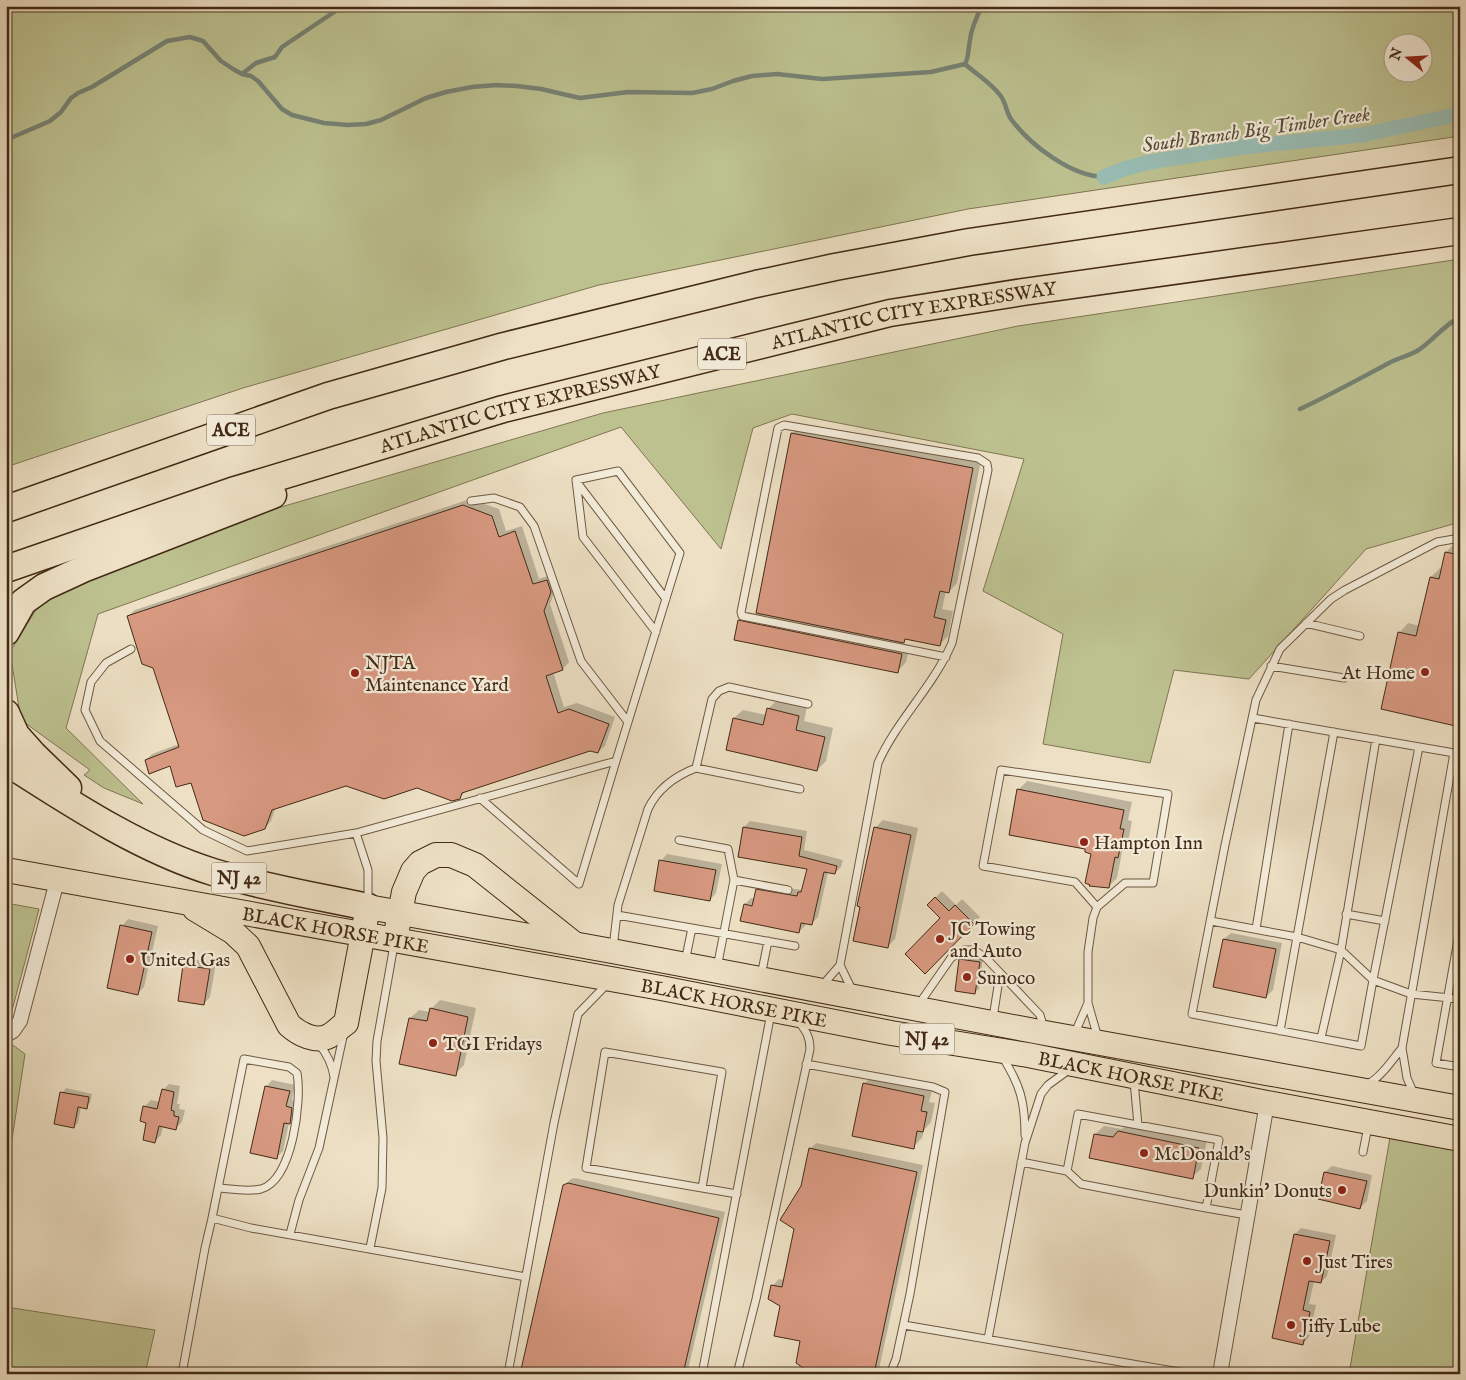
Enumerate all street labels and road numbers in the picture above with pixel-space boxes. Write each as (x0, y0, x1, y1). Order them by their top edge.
street label: ATLANTIC CITY EXPRESSWAY (768, 277, 1059, 356)
road number: ACE (698, 338, 746, 369)
street label: ATLANTIC CITY EXPRESSWAY (376, 360, 665, 460)
road number: ACE (207, 414, 255, 446)
road number: NJ 42 (212, 862, 266, 894)
street label: BLACK HORSE PIKE (240, 903, 431, 960)
street label: BLACK HORSE PIKE (639, 975, 829, 1034)
road number: NJ 42 (900, 1024, 954, 1054)
street label: BLACK HORSE PIKE (1036, 1047, 1226, 1108)

